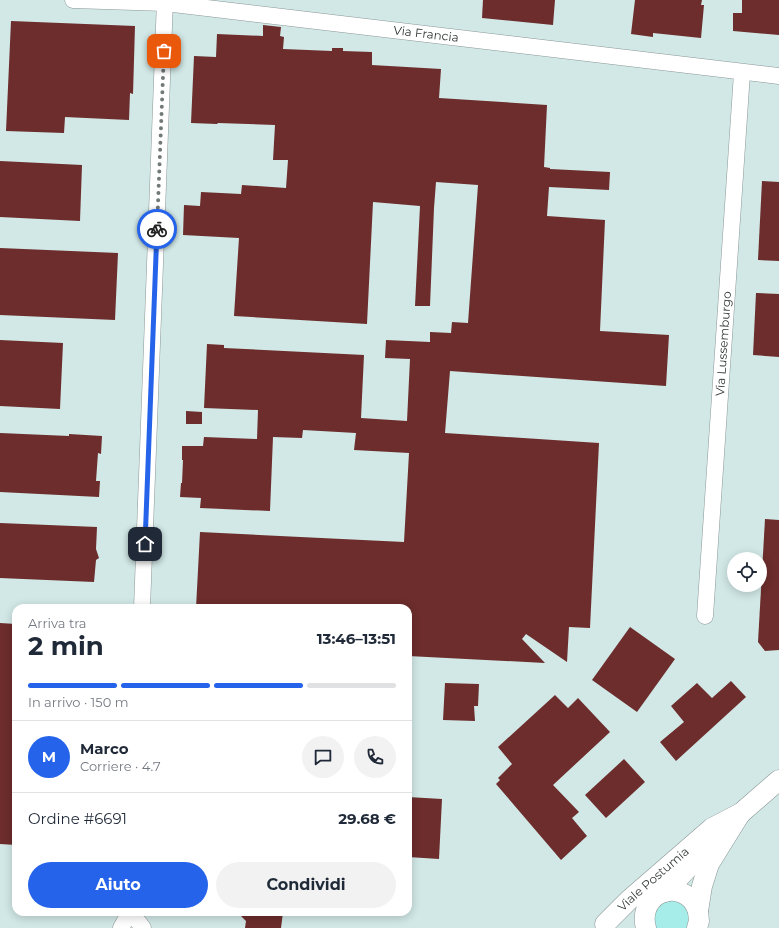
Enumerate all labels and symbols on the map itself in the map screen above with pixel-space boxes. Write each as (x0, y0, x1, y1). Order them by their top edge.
street label: Via Francia (393, 22, 460, 45)
pin (147, 34, 181, 68)
courier (137, 209, 177, 249)
street label: Via Lussemburgo (712, 291, 734, 397)
pin (128, 527, 162, 561)
street label: Viale Postumia (614, 843, 692, 914)

